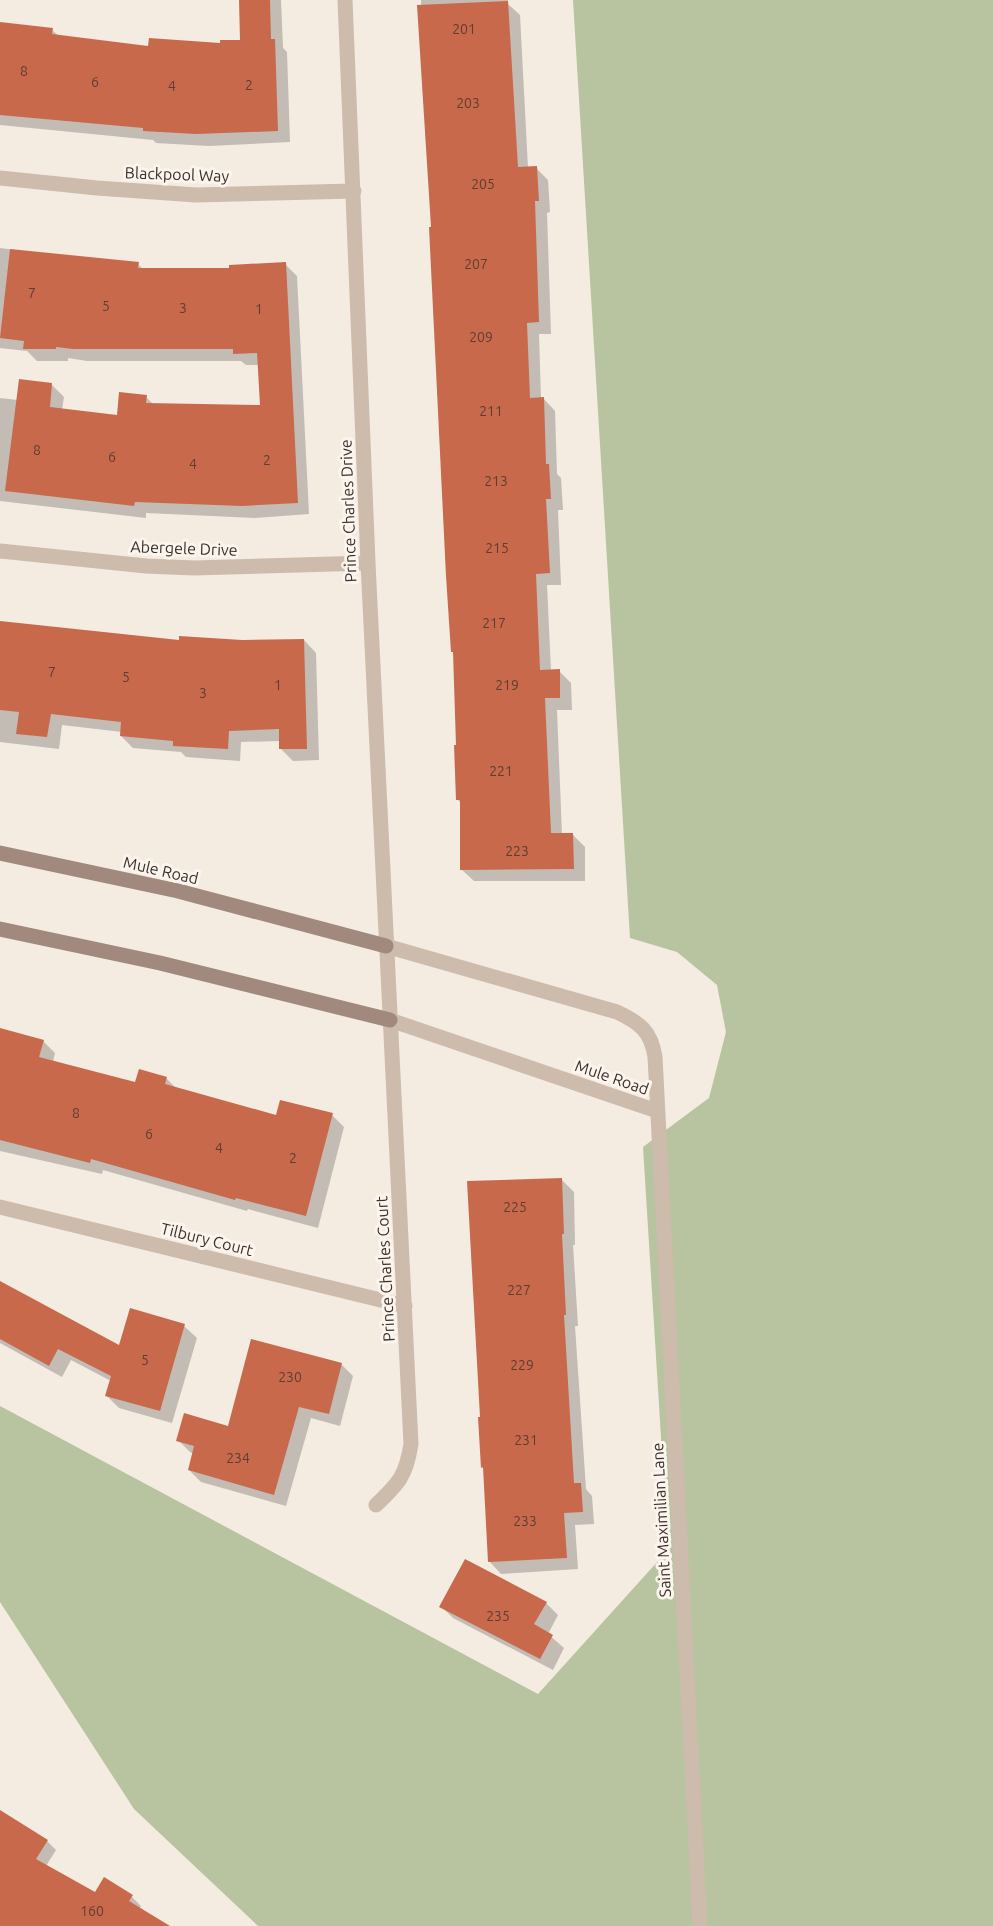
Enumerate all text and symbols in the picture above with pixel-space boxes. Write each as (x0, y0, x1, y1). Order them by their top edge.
house number: 201 (452, 21, 476, 37)
house number: 8 (20, 63, 28, 79)
house number: 6 (91, 74, 99, 90)
house number: 2 (245, 77, 253, 93)
house number: 4 (168, 78, 176, 94)
house number: 203 (456, 95, 480, 111)
street label: Blackpool Way (124, 163, 230, 185)
house number: 205 (471, 176, 495, 192)
house number: 207 (464, 256, 488, 272)
house number: 7 (28, 285, 36, 301)
house number: 5 (102, 298, 110, 314)
house number: 3 (179, 300, 187, 316)
house number: 1 (255, 301, 263, 317)
house number: 209 (469, 329, 493, 345)
house number: 211 (479, 403, 503, 419)
street label: Prince Charles Drive (337, 439, 359, 583)
house number: 8 (33, 442, 41, 458)
house number: 6 (108, 449, 116, 465)
house number: 2 (263, 452, 271, 468)
house number: 4 (189, 456, 197, 472)
house number: 213 (484, 473, 508, 489)
street label: Abergele Drive (130, 537, 238, 559)
house number: 215 (485, 540, 509, 556)
house number: 217 (482, 615, 506, 631)
house number: 7 (48, 664, 56, 680)
house number: 5 (122, 669, 130, 685)
house number: 1 (274, 677, 282, 693)
house number: 219 (495, 677, 519, 693)
house number: 3 (199, 685, 207, 701)
house number: 221 (489, 763, 513, 779)
house number: 223 (505, 843, 529, 859)
street label: Mule Road (122, 853, 200, 887)
street label: Mule Road (573, 1056, 651, 1098)
house number: 8 (72, 1105, 80, 1121)
house number: 6 (145, 1126, 153, 1142)
house number: 4 (215, 1140, 223, 1156)
house number: 2 (289, 1150, 297, 1166)
street label: Prince Charles Court (372, 1195, 398, 1342)
house number: 225 (503, 1199, 527, 1215)
street label: Tilbury Court (159, 1219, 256, 1259)
house number: 227 (507, 1282, 531, 1298)
house number: 5 (141, 1352, 149, 1368)
house number: 229 (510, 1357, 534, 1373)
house number: 230 (278, 1369, 302, 1385)
house number: 231 (514, 1432, 538, 1448)
street label: Saint Maximilian Lane (648, 1442, 674, 1598)
house number: 234 (226, 1450, 250, 1466)
house number: 233 (513, 1513, 537, 1529)
house number: 235 (486, 1608, 510, 1624)
house number: 160 (80, 1903, 104, 1919)

